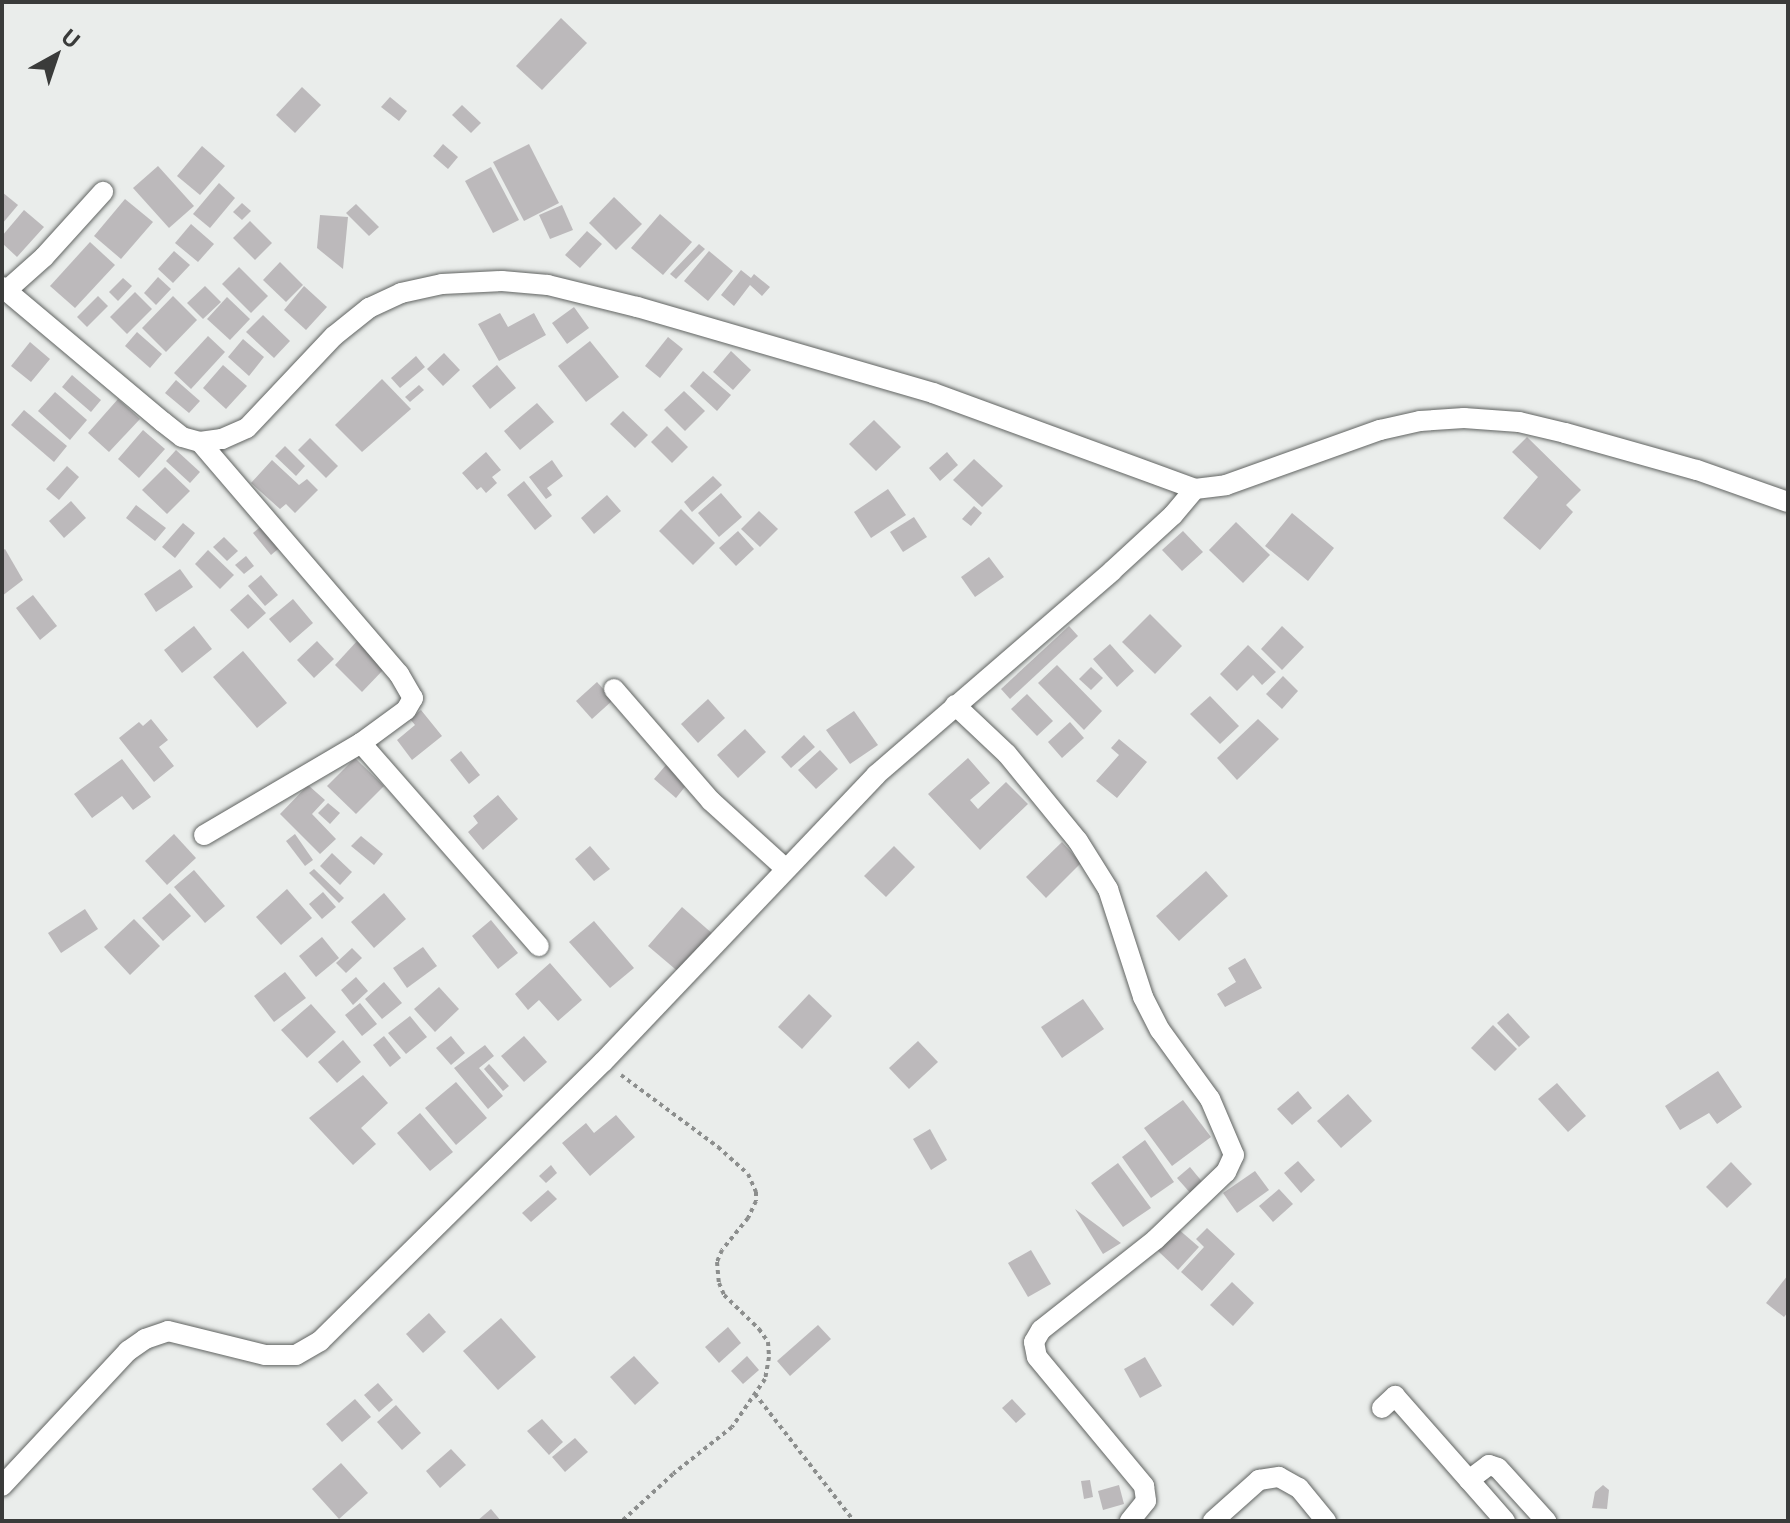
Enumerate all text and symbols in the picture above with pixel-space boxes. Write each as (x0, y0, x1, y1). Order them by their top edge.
north arrow (16, 16, 96, 96)
text: U (55, 21, 87, 54)

